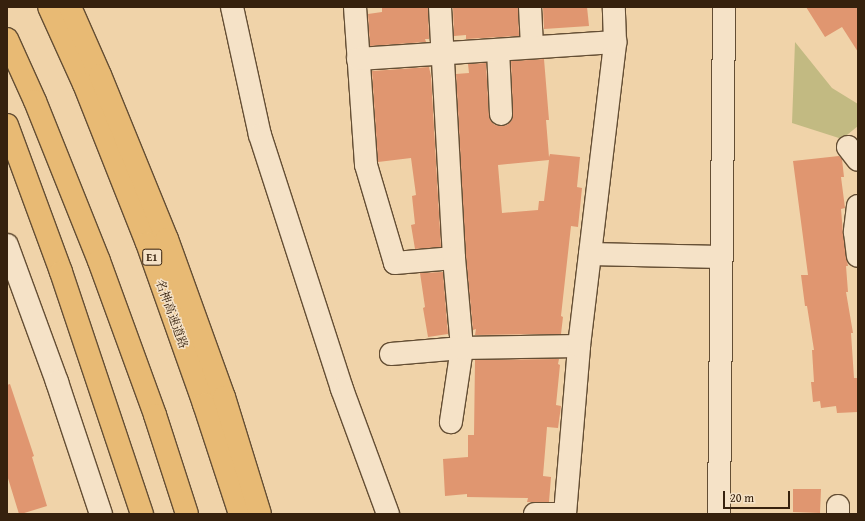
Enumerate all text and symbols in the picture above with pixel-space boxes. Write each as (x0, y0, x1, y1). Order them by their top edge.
road number: E1 (142, 248, 162, 266)
street label: 名神高速道路 (153, 278, 191, 350)
scale bar (725, 483, 792, 509)
text: 20 m (730, 489, 754, 506)

